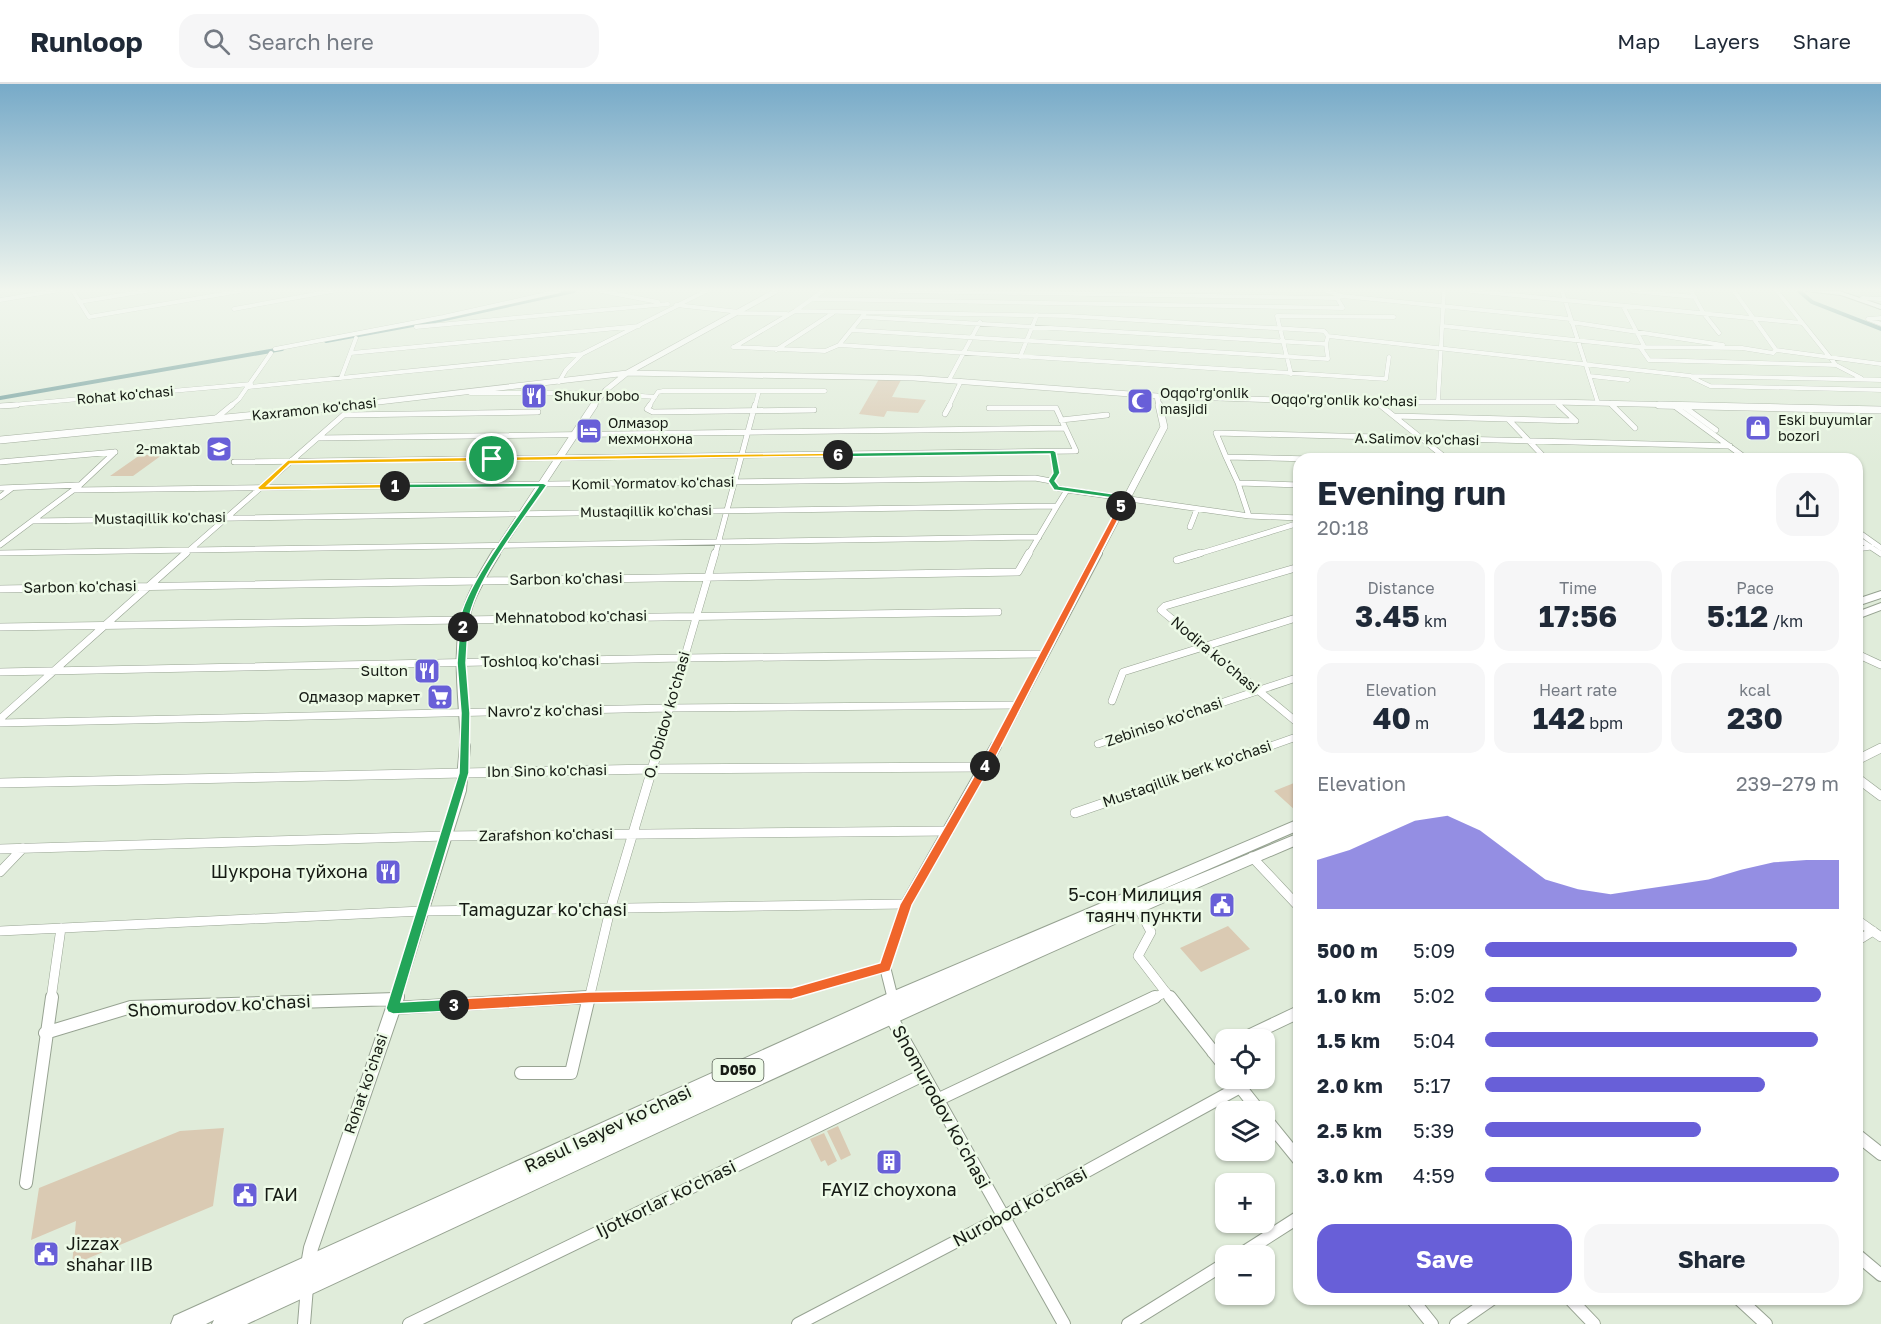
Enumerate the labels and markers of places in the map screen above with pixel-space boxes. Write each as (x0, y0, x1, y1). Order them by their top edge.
restaurant icon: Shukur bobo (519, 381, 549, 411)
place label: Oqqo'rg'onlik masjidi (1160, 384, 1249, 417)
mosque icon: Oqqo'rg'onlik masjidi (1125, 386, 1155, 416)
place label: Shukur bobo (554, 387, 639, 404)
place label: Eski buyumlar bozori (1778, 411, 1873, 444)
shop icon: Eski buyumlar bozori (1743, 413, 1773, 443)
place label: Олмазор мехмонхона (608, 414, 693, 447)
hotel icon: Олмазор мехмонхона (574, 416, 604, 446)
pin (466, 433, 517, 484)
school or university icon: 2-maktab (204, 434, 234, 464)
place label: 2-maktab (136, 440, 200, 457)
pin: 6 (823, 440, 853, 470)
pin: 1 (380, 471, 410, 501)
pin: 5 (1106, 491, 1136, 521)
pin: 2 (448, 612, 478, 642)
restaurant icon: Sulton (412, 656, 442, 686)
place label: Sulton (361, 661, 408, 679)
supermarket icon: Одмазор маркет (425, 682, 455, 712)
place label: Одмазор маркет (298, 687, 421, 705)
pin: 4 (970, 751, 1000, 781)
restaurant icon: Шукрона туйхона (373, 857, 403, 887)
place label: Шукрона туйхона (211, 860, 368, 882)
place label: 5-сон Милиция таянч пункти (1068, 883, 1202, 926)
public building icon: 5-сон Милиция таянч пункти (1207, 890, 1237, 920)
pin: 3 (439, 990, 469, 1020)
building icon: FAYIZ choyxona (874, 1147, 904, 1177)
place label: FAYIZ choyxona (821, 1178, 957, 1200)
public building icon: ГАИ (230, 1180, 260, 1210)
place label: ГАИ (264, 1183, 298, 1205)
place label: Jizzax shahar IIB (66, 1232, 153, 1275)
public building icon: Jizzax shahar IIB (31, 1239, 61, 1269)

